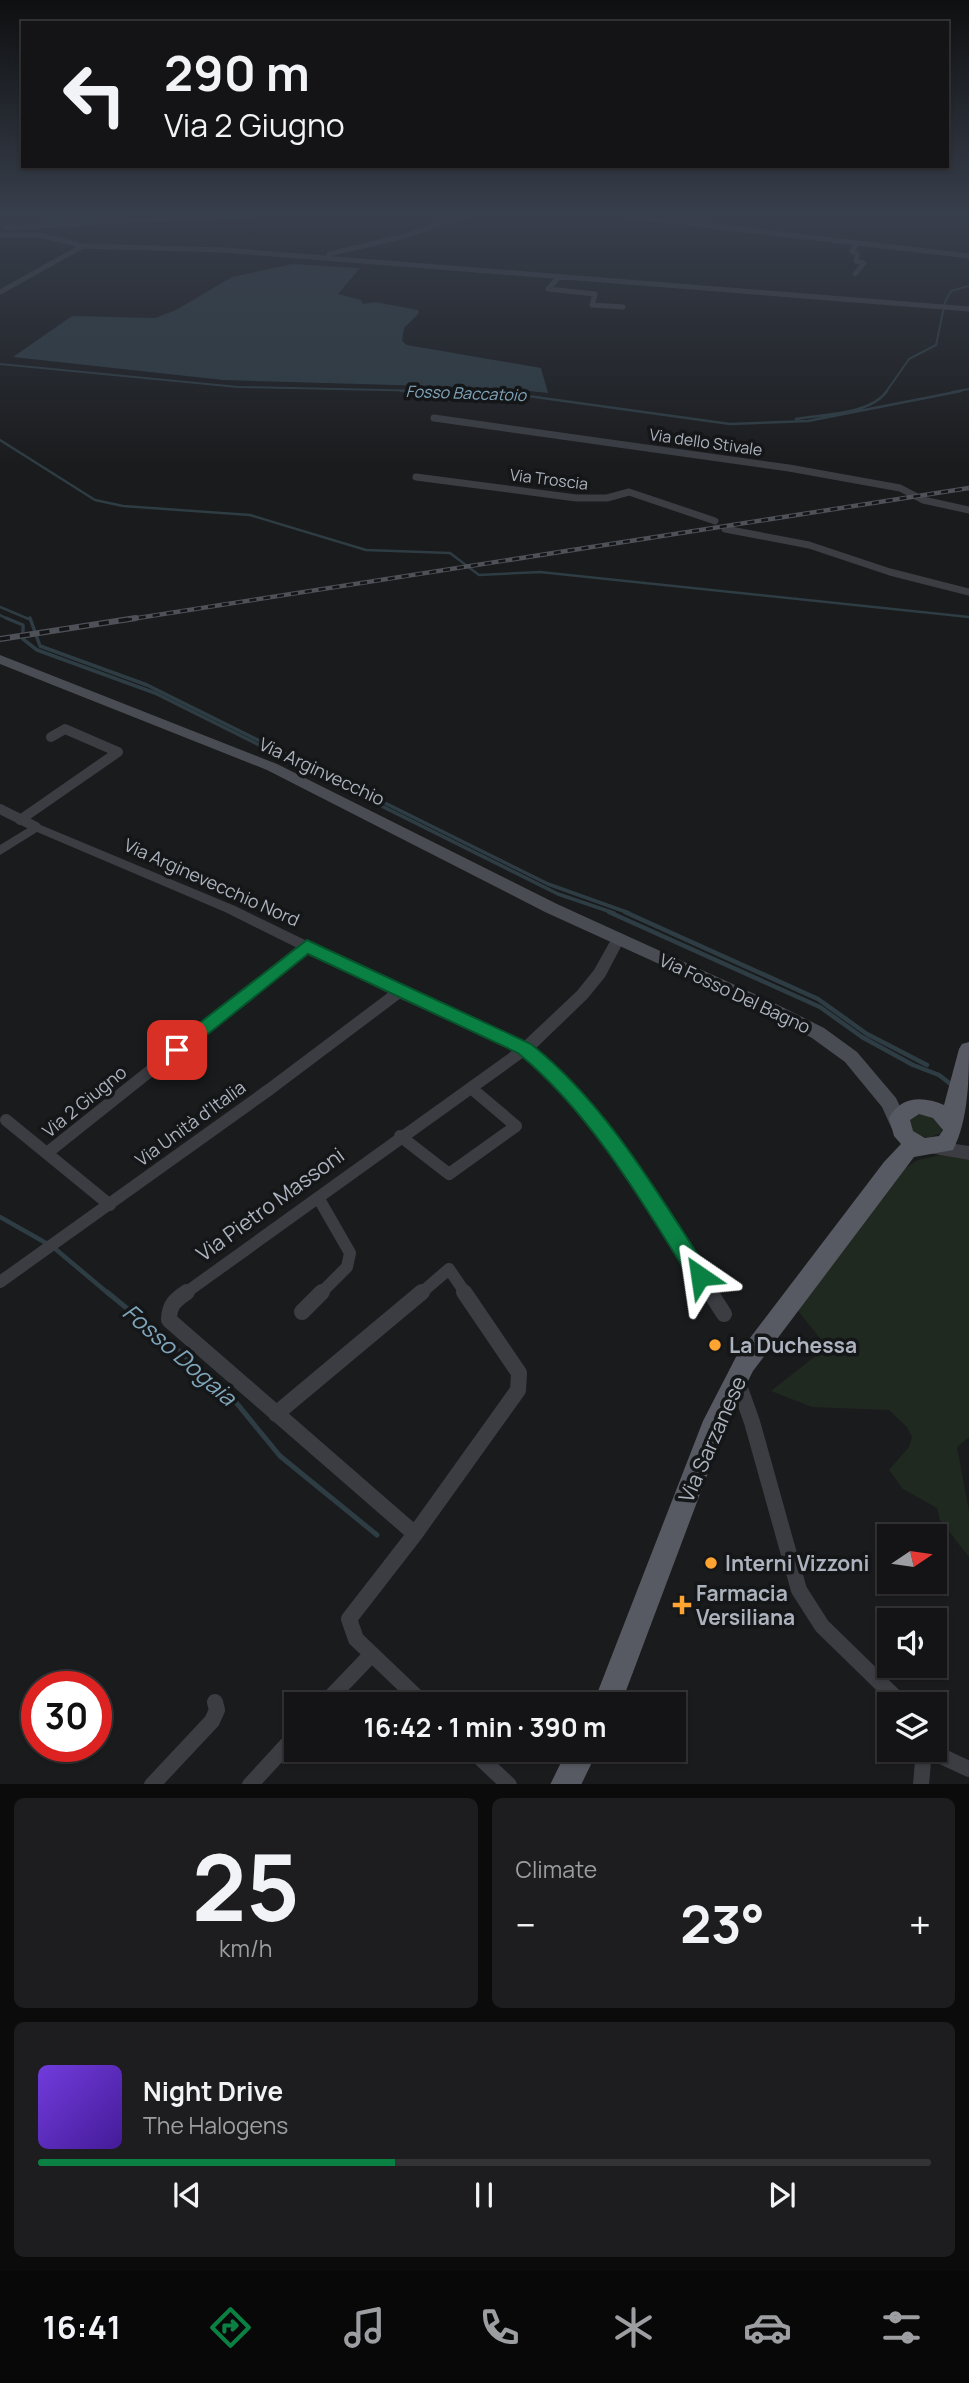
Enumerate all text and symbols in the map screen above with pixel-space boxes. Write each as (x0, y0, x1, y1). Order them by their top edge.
text: 290 m (164, 39, 310, 106)
icon: left (49, 49, 140, 140)
text: Via 2 Giugno (164, 103, 345, 147)
water label: Fosso Baccatoio (405, 380, 528, 406)
street label: Via dello Stivale (648, 423, 764, 461)
street label: Via Troscia (509, 463, 589, 495)
street label: Via Arginvecchio (255, 731, 389, 811)
street label: Via Arginevecchio Nord (121, 832, 303, 932)
street label: Via Fosso Del Bagno (656, 947, 814, 1039)
pin (147, 1020, 207, 1080)
icon: arrive (158, 1031, 196, 1069)
street label: Via 2 Giugno (37, 1060, 131, 1142)
street label: Via Unità d'Italia (130, 1075, 250, 1171)
street label: Via Pietro Massoni (190, 1141, 350, 1267)
position arrow (663, 1239, 737, 1313)
water label: Fosso Dogaia (116, 1296, 244, 1413)
place label: La Duchessa (729, 1331, 857, 1359)
marker: La Duchessa (707, 1337, 723, 1353)
street label: Via Sarzanese (672, 1371, 752, 1507)
north arrow (877, 1524, 947, 1594)
map controls (877, 1524, 947, 1762)
place label: Interni Vizzoni (725, 1549, 869, 1577)
marker: Interni Vizzoni (703, 1555, 719, 1571)
place label: Farmacia Versiliana (696, 1579, 795, 1631)
marker: Farmacia Versiliana (674, 1597, 690, 1613)
button: sound (877, 1608, 947, 1678)
speed limit sign: 30 (21, 1671, 112, 1762)
button: layers (877, 1692, 947, 1762)
text: 16:42 · 1 min · 390 m (364, 1709, 606, 1745)
text: 25 (192, 1824, 300, 1948)
text: Climate (516, 1853, 597, 1885)
text: 23° (680, 1888, 765, 1959)
text: − (516, 1898, 536, 1950)
text: + (909, 1898, 931, 1950)
text: km/h (219, 1932, 273, 1964)
text: Night Drive (143, 2073, 283, 2109)
text: The Halogens (143, 2109, 288, 2141)
icon: previous (168, 2176, 206, 2214)
icon: pause (465, 2176, 503, 2214)
icon: next (763, 2176, 801, 2214)
icon: directions (206, 2303, 255, 2352)
icon: music (340, 2303, 389, 2352)
icon: phone (475, 2303, 524, 2352)
icon: climate (609, 2303, 658, 2352)
icon: car (743, 2303, 792, 2352)
icon: filters (877, 2303, 926, 2352)
text: 16:41 (43, 2305, 121, 2349)

